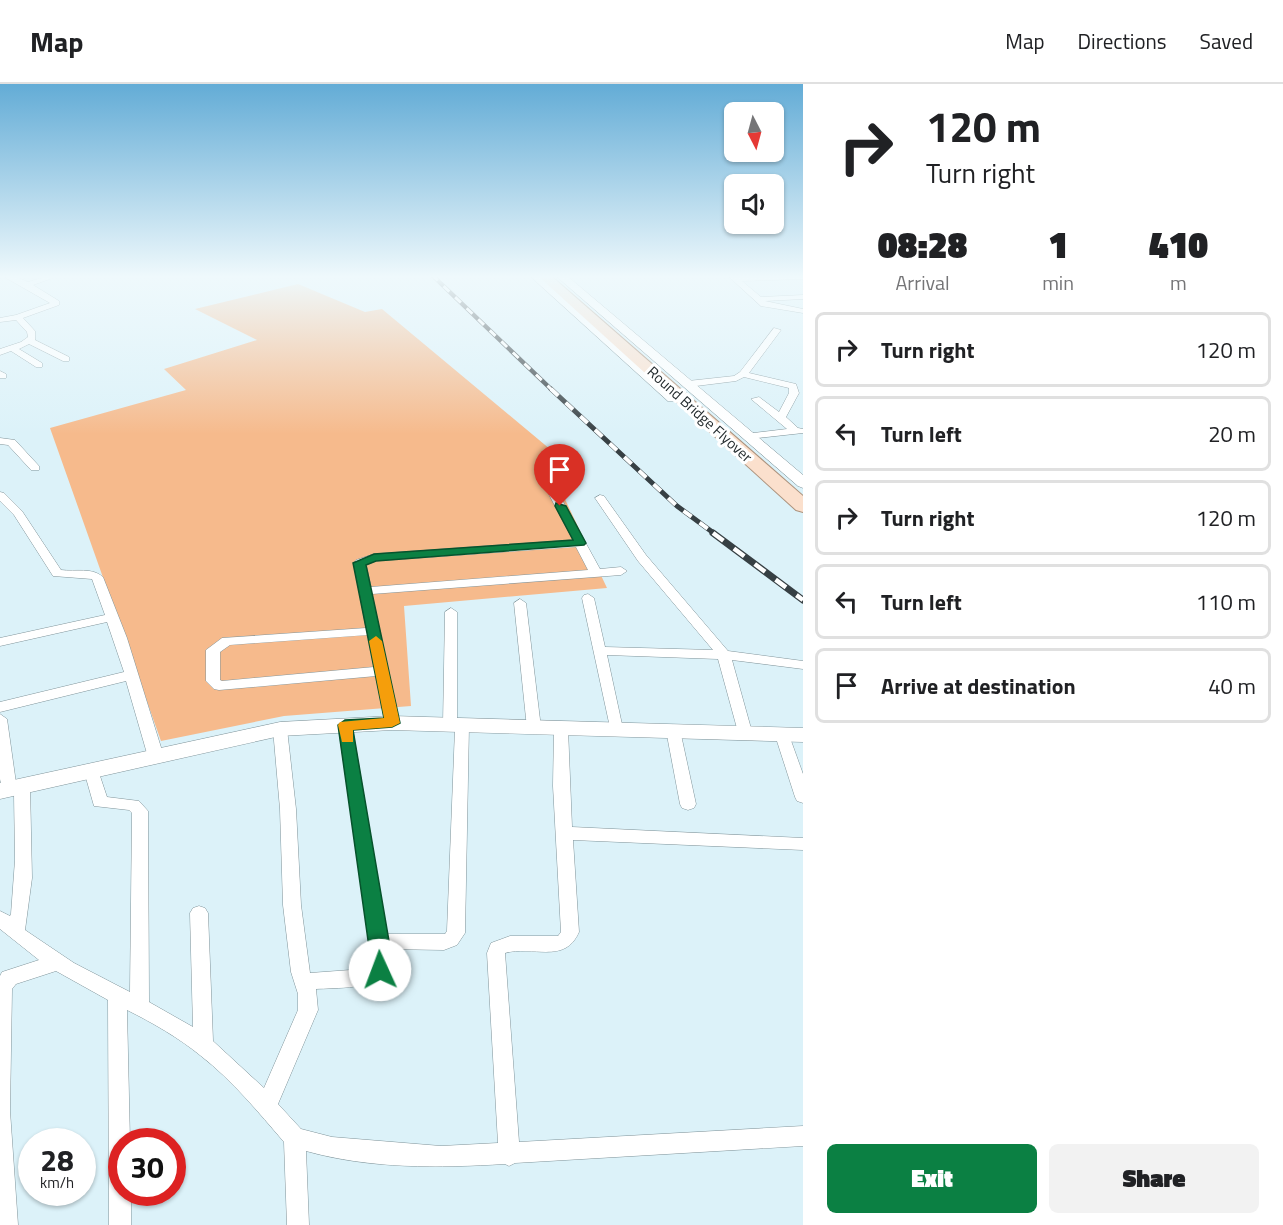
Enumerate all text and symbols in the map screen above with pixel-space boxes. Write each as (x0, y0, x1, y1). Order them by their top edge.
text: Map (30, 20, 84, 63)
text: Map (1005, 25, 1045, 57)
text: Directions (1078, 25, 1167, 57)
text: Saved (1200, 25, 1253, 57)
text: 120 m (926, 94, 1041, 158)
north arrow (724, 102, 784, 162)
map controls (724, 102, 784, 234)
icon: right (827, 108, 905, 186)
text: Turn right (926, 152, 1035, 193)
button: sound (724, 174, 784, 234)
text: 08:28 (878, 217, 967, 272)
text: 1 (1048, 217, 1068, 272)
text: 410 (1149, 217, 1208, 272)
text: Arrival (895, 267, 950, 298)
text: min (1042, 267, 1074, 298)
text: m (1170, 267, 1187, 298)
icon: right (830, 333, 863, 366)
text: Turn right (881, 333, 975, 367)
text: 120 m (1196, 333, 1256, 367)
street label: Round Bridge Flyover (642, 360, 758, 468)
icon: left (830, 417, 863, 450)
text: Turn left (881, 417, 962, 451)
text: 20 m (1208, 417, 1256, 451)
pin (534, 444, 585, 506)
icon: arrive (543, 453, 576, 486)
icon: right (830, 501, 863, 534)
text: Turn right (881, 501, 975, 535)
text: 120 m (1196, 501, 1256, 535)
icon: left (830, 585, 863, 618)
text: Turn left (881, 585, 962, 619)
text: 110 m (1196, 585, 1256, 619)
icon: arrive (830, 669, 863, 702)
text: Arrive at destination (881, 669, 1076, 703)
text: 40 m (1208, 669, 1256, 703)
position arrow (348, 938, 412, 1002)
speed limit sign: 30 (108, 1128, 186, 1206)
text: 28 (40, 1137, 74, 1183)
button: Exit (827, 1144, 1037, 1213)
button: Share (1049, 1144, 1259, 1213)
text: km/h (40, 1171, 74, 1194)

